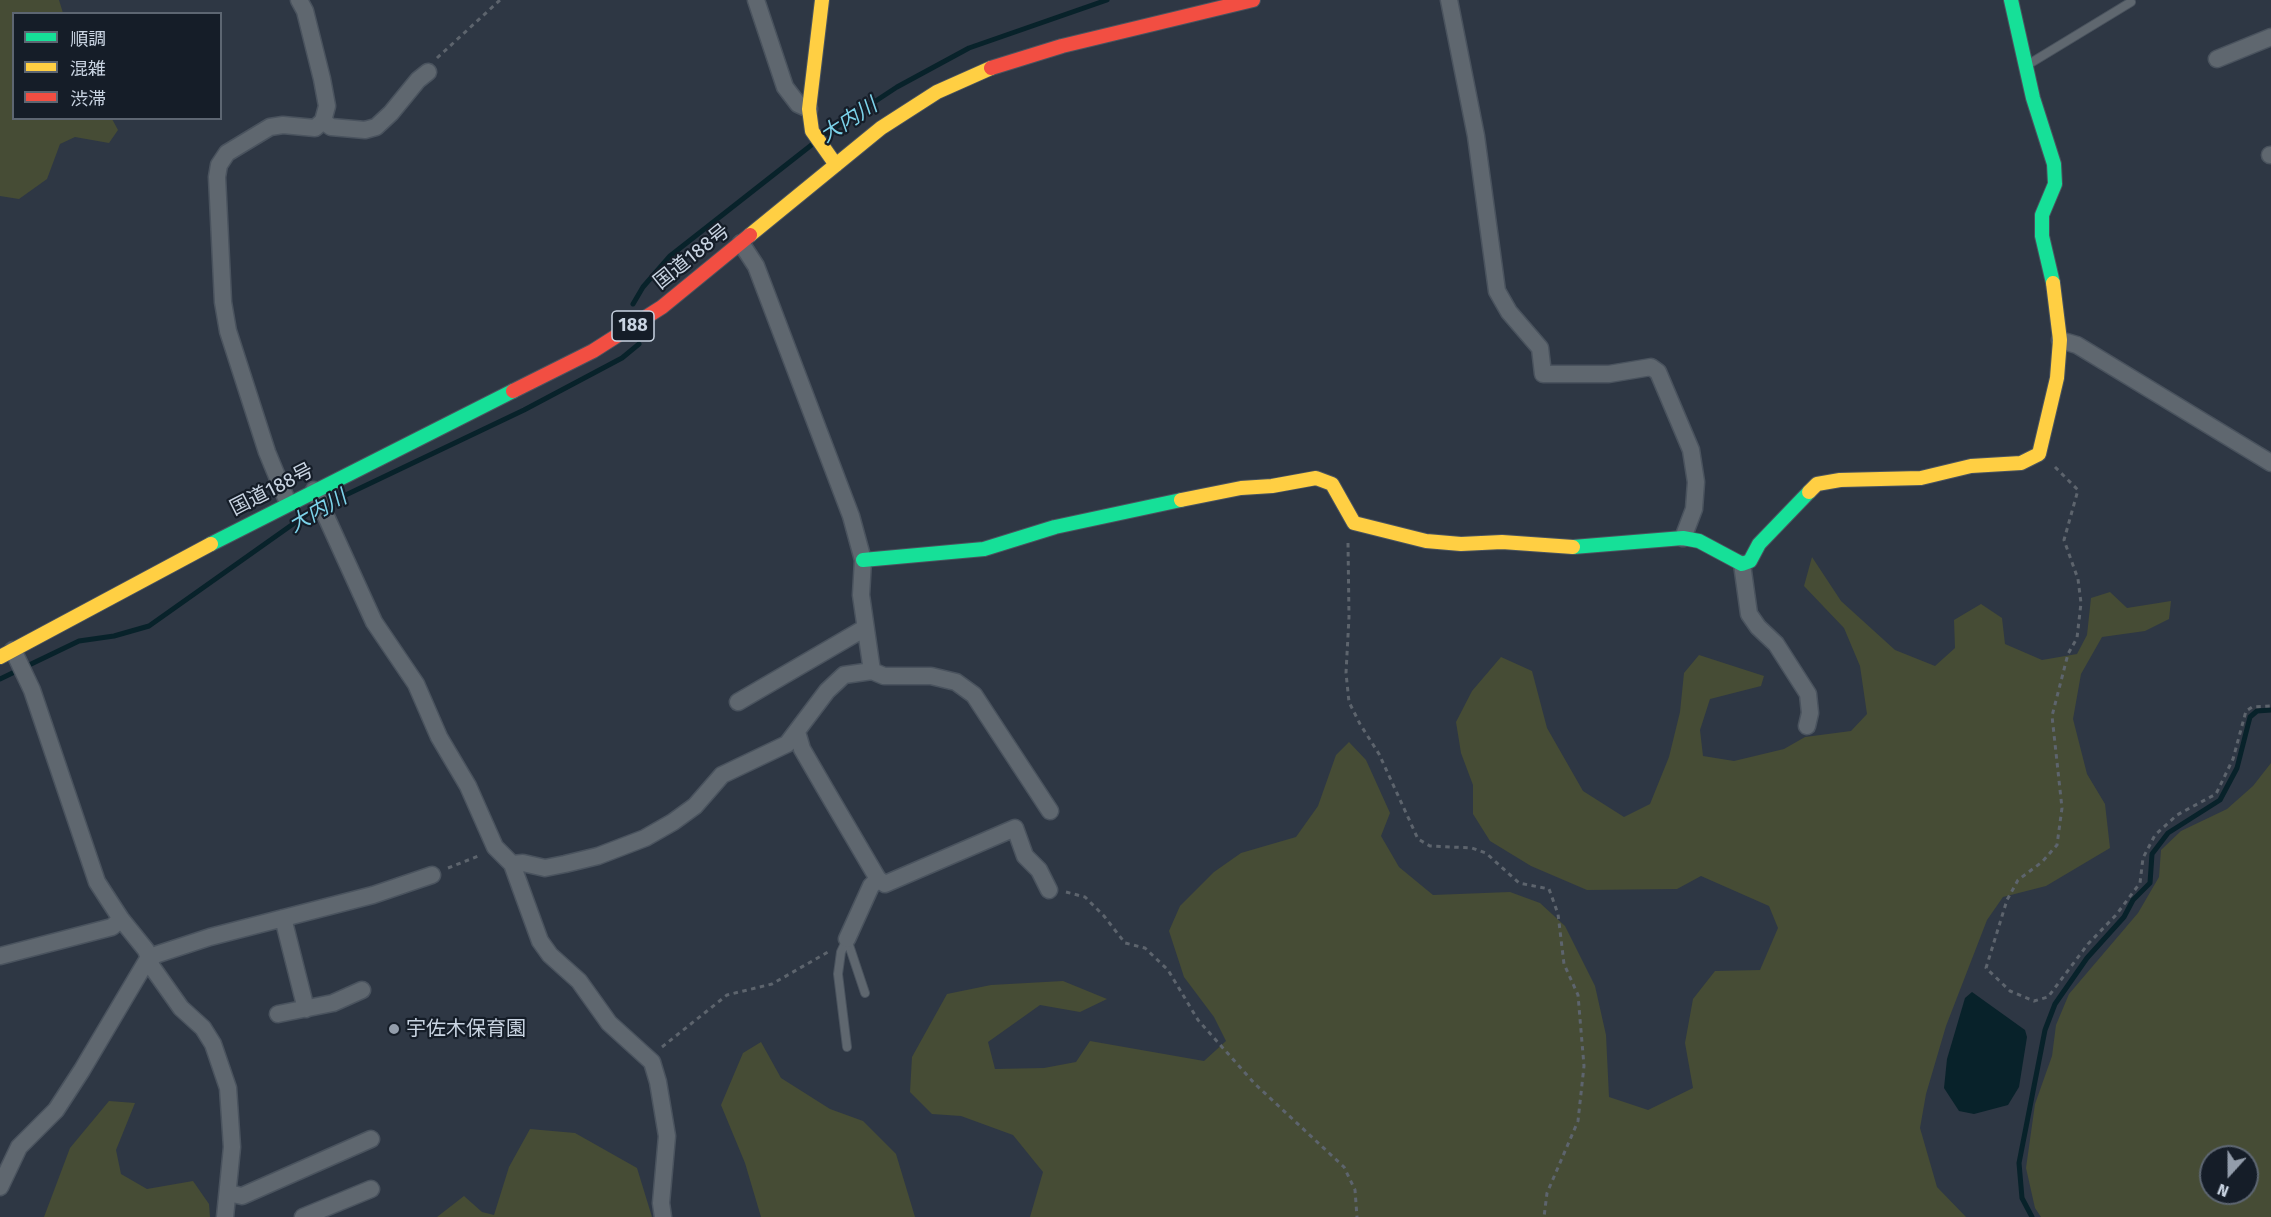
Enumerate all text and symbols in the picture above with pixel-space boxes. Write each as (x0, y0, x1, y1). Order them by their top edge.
legend (12, 12, 222, 120)
text: 順調 (70, 28, 106, 50)
text: 混雑 (70, 58, 106, 80)
text: 渋滞 (70, 88, 106, 110)
water label: 大内川 (816, 93, 882, 149)
street label: 国道188号 (649, 219, 735, 295)
road number: 188 (612, 311, 654, 341)
street label: 国道188号 (226, 459, 318, 521)
water label: 大内川 (284, 485, 352, 539)
place label: 宇佐木保育園 (406, 1017, 526, 1041)
marker: 宇佐木保育園 (387, 1022, 401, 1036)
north arrow (2199, 1145, 2259, 1205)
text: N (2215, 1180, 2231, 1201)

